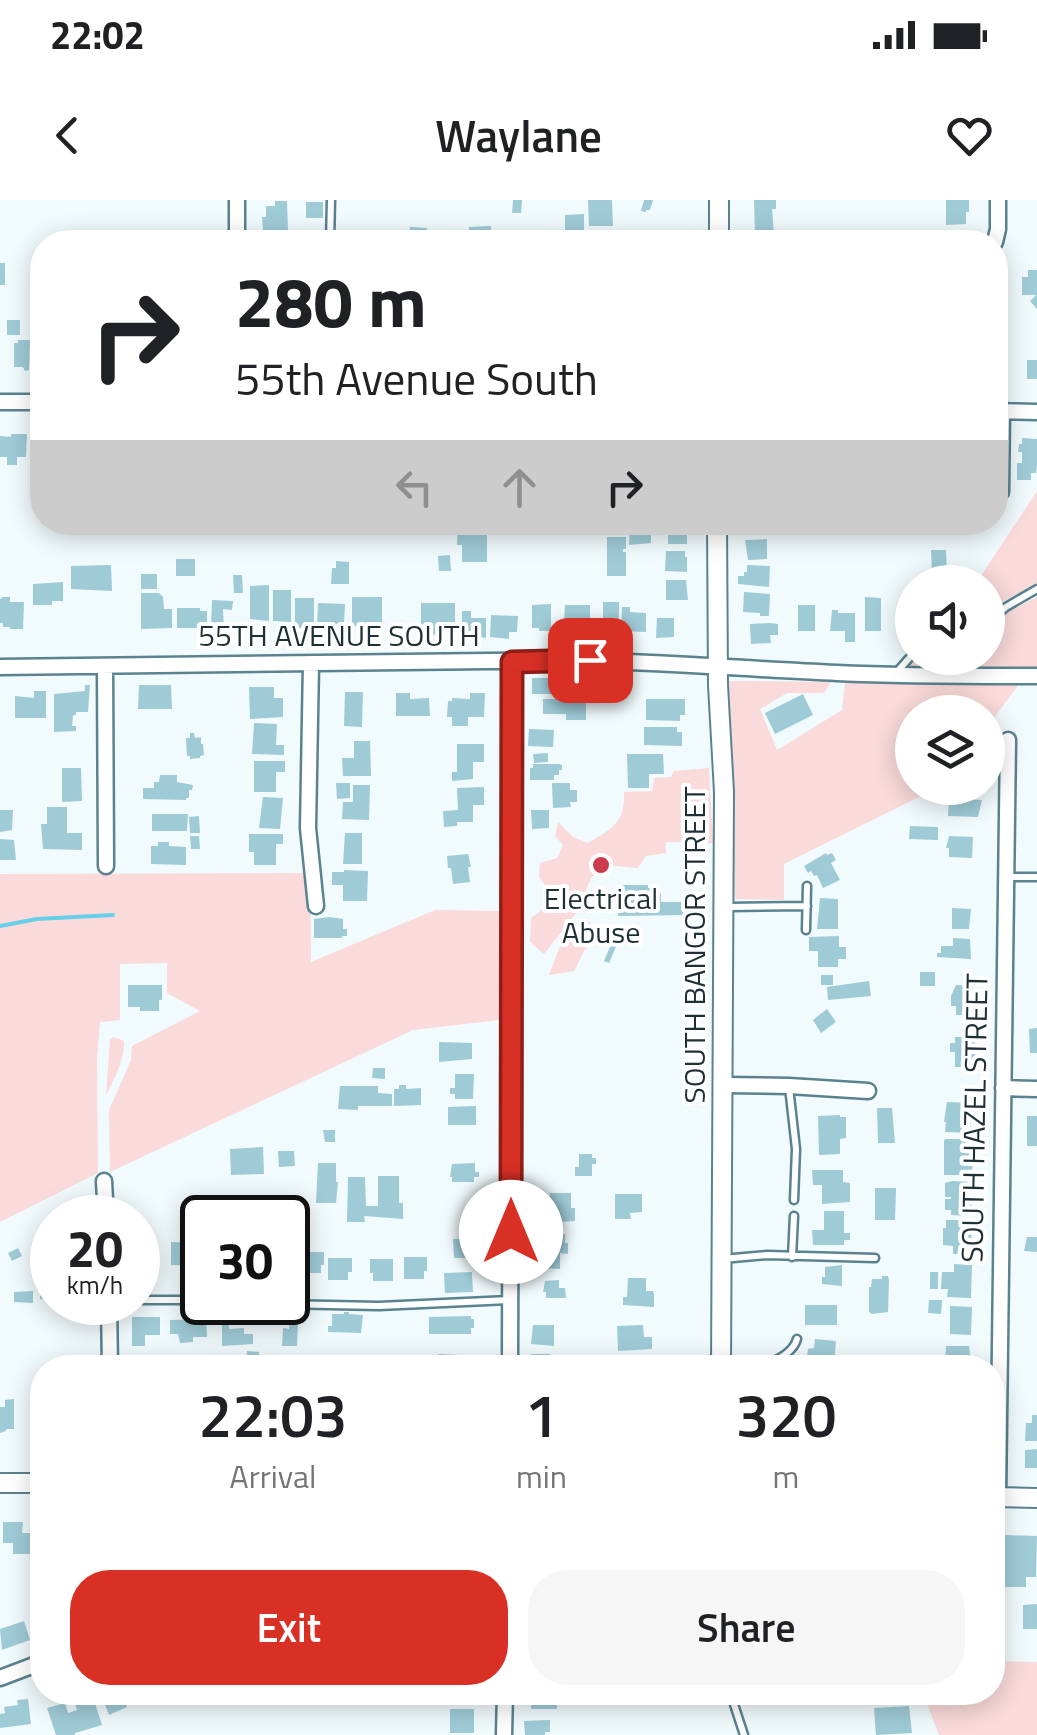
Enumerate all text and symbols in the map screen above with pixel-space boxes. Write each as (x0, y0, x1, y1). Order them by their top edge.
text: 22:02 (50, 6, 145, 64)
text: Waylane (435, 101, 602, 169)
icon: back (40, 108, 95, 163)
icon: heart (942, 108, 997, 163)
text: 280 m (235, 248, 427, 354)
icon: right (70, 270, 200, 400)
text: 55th Avenue South (235, 344, 598, 412)
icon: left (387, 460, 442, 515)
icon: ahead (492, 460, 547, 515)
icon: right (597, 460, 652, 515)
map controls (895, 565, 1005, 805)
button: sound (895, 565, 1005, 675)
street label: 55TH AVENUE SOUTH (198, 612, 480, 658)
pin (548, 618, 633, 703)
icon: arrive (563, 633, 618, 688)
button: layers (895, 695, 1005, 805)
street label: SOUTH BANGOR STREET (671, 786, 717, 1104)
marker: Electrical Abuse (590, 854, 612, 876)
place label: Electrical Abuse (544, 875, 658, 955)
street label: SOUTH HAZEL STREET (948, 973, 1000, 1263)
position arrow (459, 1180, 563, 1284)
speed limit sign: 30 (180, 1195, 310, 1325)
text: 20 (67, 1210, 123, 1286)
text: km/h (67, 1266, 123, 1304)
text: 22:03 (199, 1369, 347, 1460)
text: 1 (525, 1369, 558, 1460)
text: 320 (736, 1369, 836, 1460)
text: Arrival (230, 1452, 316, 1500)
text: min (516, 1452, 567, 1500)
text: m (773, 1452, 799, 1500)
button: Exit (70, 1570, 508, 1685)
button: Share (528, 1570, 965, 1685)

